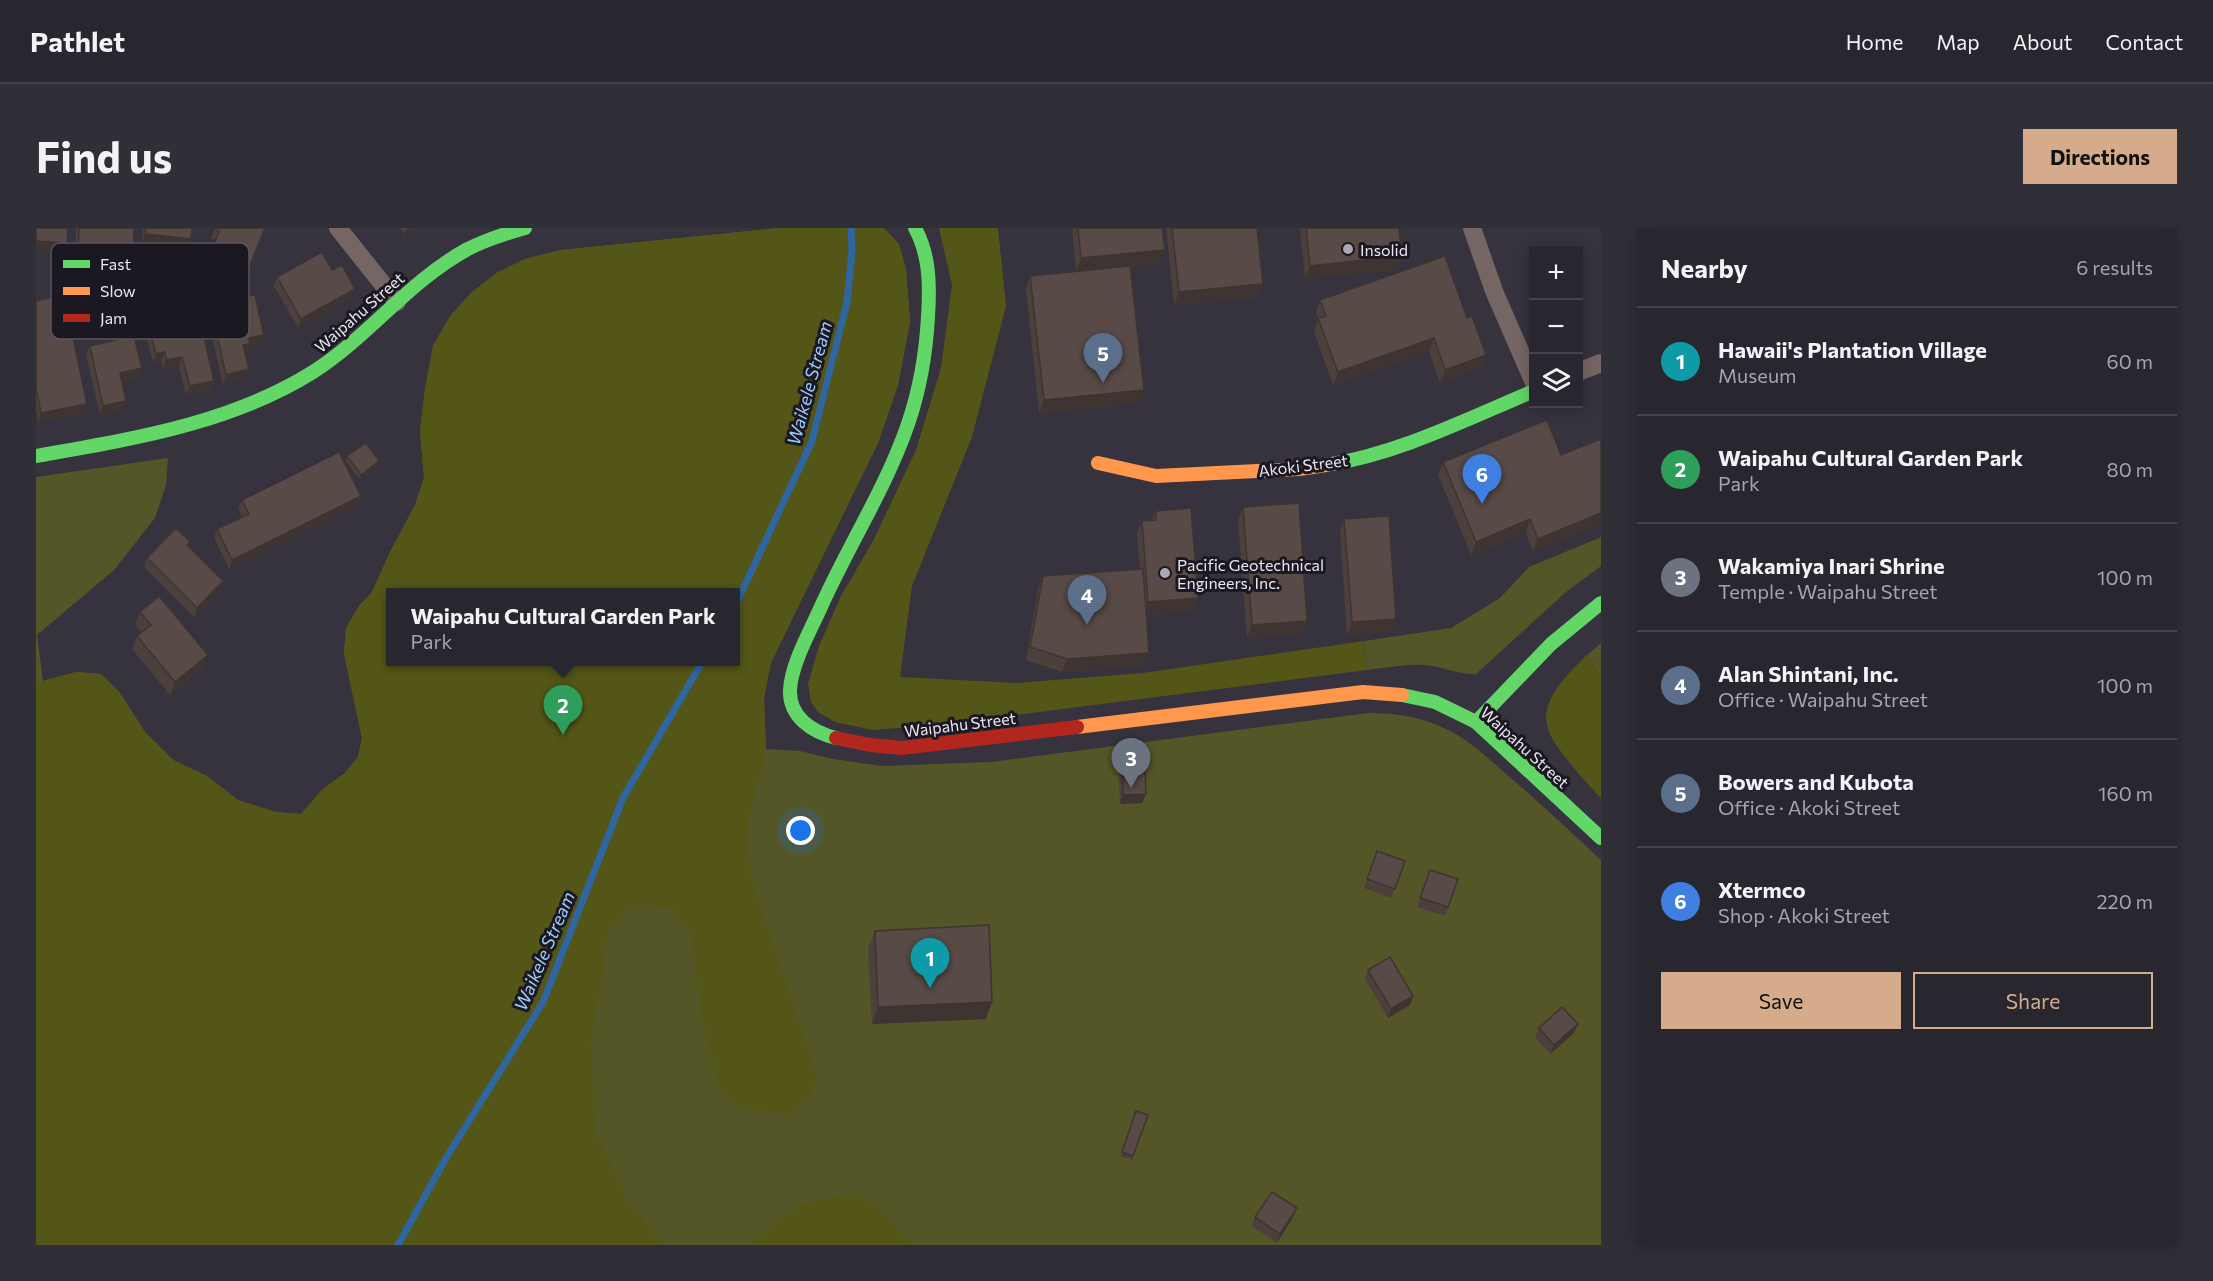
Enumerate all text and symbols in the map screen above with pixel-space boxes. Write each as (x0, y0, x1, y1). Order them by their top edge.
text: Pathlet (30, 24, 125, 58)
text: Home (1846, 29, 1903, 54)
text: Map (1936, 29, 1980, 54)
text: About (2013, 29, 2072, 54)
text: Contact (2105, 29, 2183, 54)
button: Directions (2023, 129, 2177, 184)
text: Find us (36, 130, 172, 182)
place label: Insolid (1360, 240, 1408, 259)
marker: Insolid (1341, 242, 1355, 256)
legend (51, 243, 249, 339)
map controls (1529, 246, 1583, 408)
button: + (1529, 246, 1583, 300)
text: Nearby (1661, 252, 1748, 283)
text: Fast (100, 254, 131, 273)
text: 6 results (2076, 255, 2153, 279)
street label: Waipahu Street (310, 268, 408, 356)
text: Slow (100, 281, 136, 300)
button: − (1529, 300, 1583, 354)
text: Jam (100, 308, 127, 327)
water label: Waikele Stream (782, 319, 836, 447)
pin: 5 (1084, 334, 1122, 383)
text: Hawaii's Plantation Village (1718, 336, 1987, 363)
text: 1 (1676, 349, 1685, 373)
text: 60 m (2107, 349, 2153, 373)
button: layers (1529, 354, 1583, 408)
text: Museum (1718, 363, 1797, 387)
text: Waipahu Cultural Garden Park (1718, 444, 2023, 471)
street label: Akoki Street (1257, 450, 1349, 480)
pin: 6 (1462, 454, 1502, 504)
text: 2 (1675, 457, 1686, 481)
text: 80 m (2107, 457, 2153, 481)
text: Park (1718, 471, 1760, 495)
text: Wakamiya Inari Shrine (1718, 552, 1945, 579)
place label: Pacific Geotechnical Engineers, Inc. (1177, 555, 1324, 592)
text: 3 (1675, 565, 1686, 589)
text: 100 m (2097, 565, 2153, 589)
marker: Pacific Geotechnical Engineers, Inc. (1158, 566, 1172, 580)
pin: 4 (1068, 576, 1106, 625)
text: Temple · Waipahu Street (1718, 579, 1937, 603)
popup (386, 588, 740, 666)
text: Waipahu Cultural Garden Park (410, 602, 716, 629)
text: Park (410, 629, 452, 653)
text: Alan Shintani, Inc. (1718, 660, 1899, 687)
text: 4 (1674, 673, 1687, 697)
text: 100 m (2097, 673, 2153, 697)
pin: 2 (544, 686, 582, 735)
text: Office · Waipahu Street (1718, 687, 1928, 711)
street label: Waipahu Street (1477, 702, 1573, 792)
street label: Waipahu Street (903, 708, 1017, 740)
pin: 3 (1112, 738, 1150, 788)
text: Bowers and Kubota (1718, 768, 1914, 795)
text: 5 (1675, 781, 1686, 805)
text: 160 m (2098, 781, 2153, 805)
text: Office · Akoki Street (1718, 795, 1900, 819)
your location (786, 816, 815, 845)
text: Xtermco (1718, 876, 1806, 903)
water label: Waikele Stream (509, 888, 579, 1014)
text: 6 (1674, 889, 1687, 913)
text: 220 m (2097, 889, 2153, 913)
text: Shop · Akoki Street (1718, 903, 1890, 927)
pin: 1 (910, 938, 950, 988)
button: Save (1661, 972, 1901, 1029)
button: Share (1913, 972, 2153, 1029)

